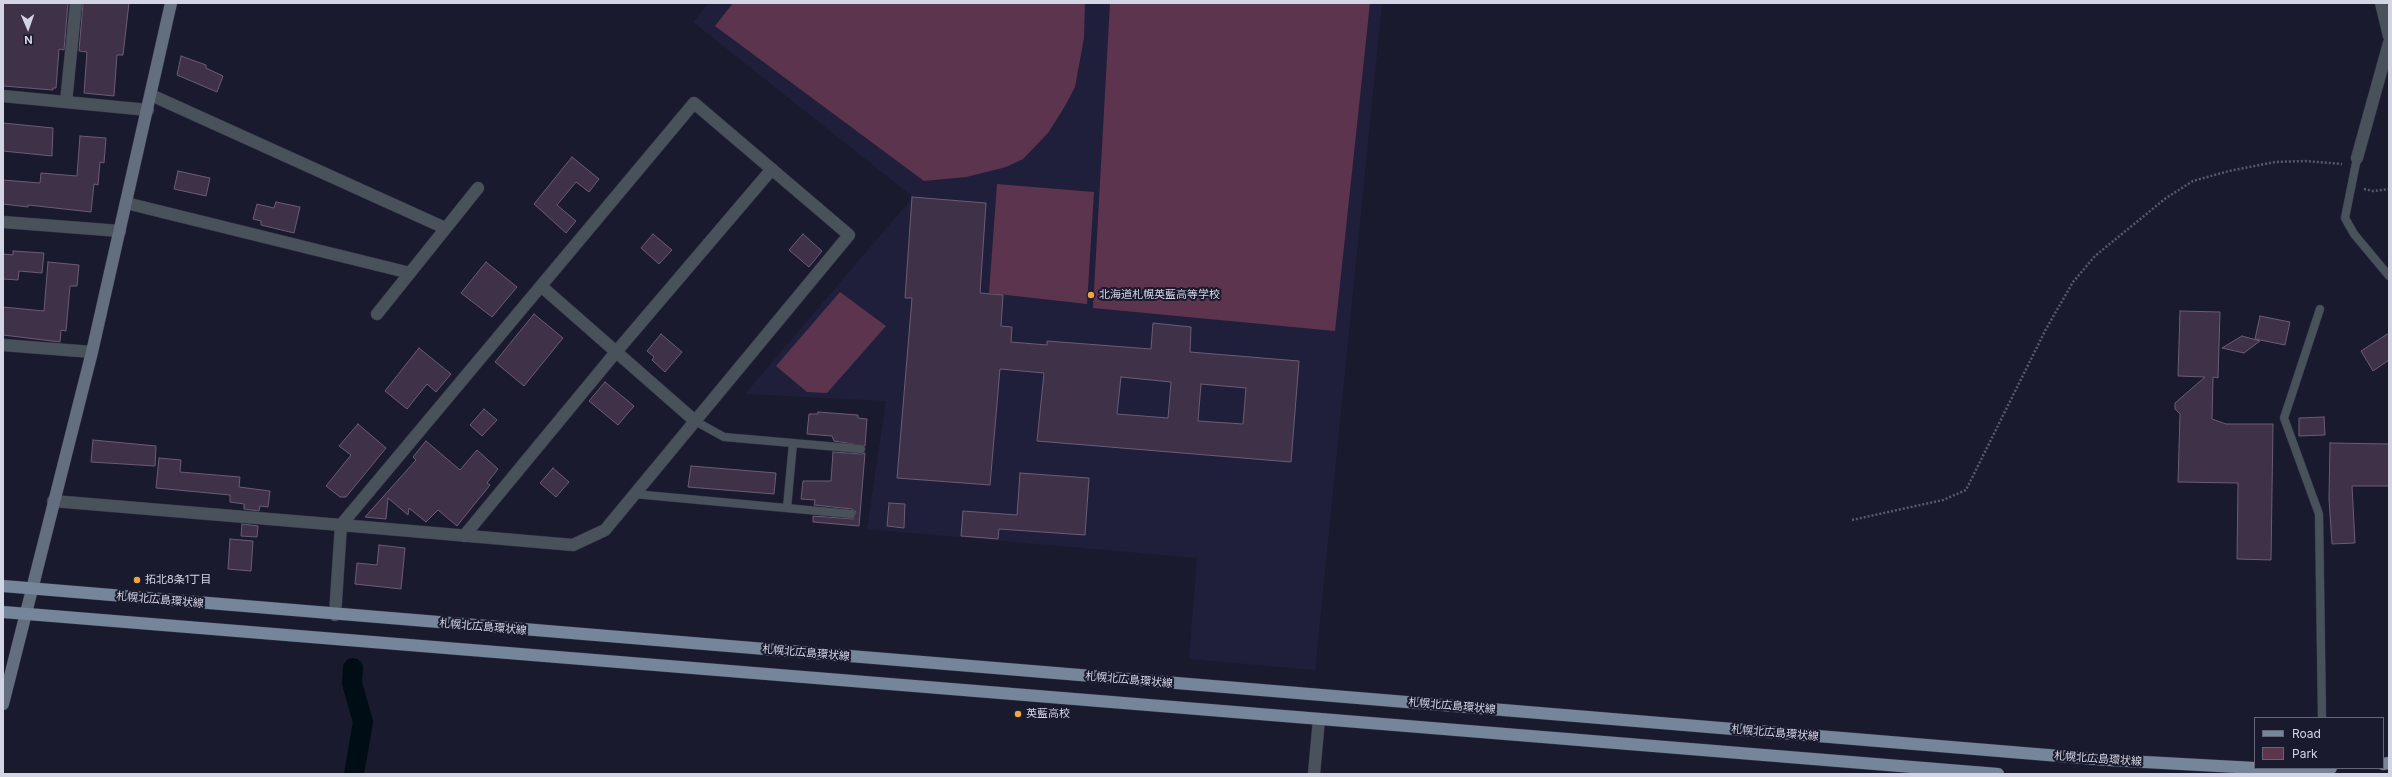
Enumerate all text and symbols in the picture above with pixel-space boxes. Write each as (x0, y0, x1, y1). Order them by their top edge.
north arrow (8, 8, 48, 48)
text: N (24, 33, 33, 47)
place label: 北海道札幌英藍高等学校 (1099, 288, 1220, 302)
marker: 北海道札幌英藍高等学校 (1086, 290, 1096, 300)
place label: 拓北8条1丁目 (145, 573, 211, 587)
marker: 拓北8条1丁目 (132, 575, 142, 585)
street label: 札幌北広島環状線 (116, 590, 204, 610)
street label: 札幌北広島環状線 (439, 617, 527, 637)
street label: 札幌北広島環状線 (762, 643, 850, 663)
street label: 札幌北広島環状線 (1085, 670, 1173, 690)
street label: 札幌北広島環状線 (1408, 696, 1496, 716)
place label: 英藍高校 (1026, 707, 1070, 721)
marker: 英藍高校 (1013, 709, 1023, 719)
legend (2254, 717, 2384, 769)
street label: 札幌北広島環状線 (1731, 723, 1819, 743)
text: Road (2292, 726, 2321, 741)
text: Park (2292, 746, 2318, 761)
street label: 札幌北広島環状線 (2054, 749, 2142, 769)

